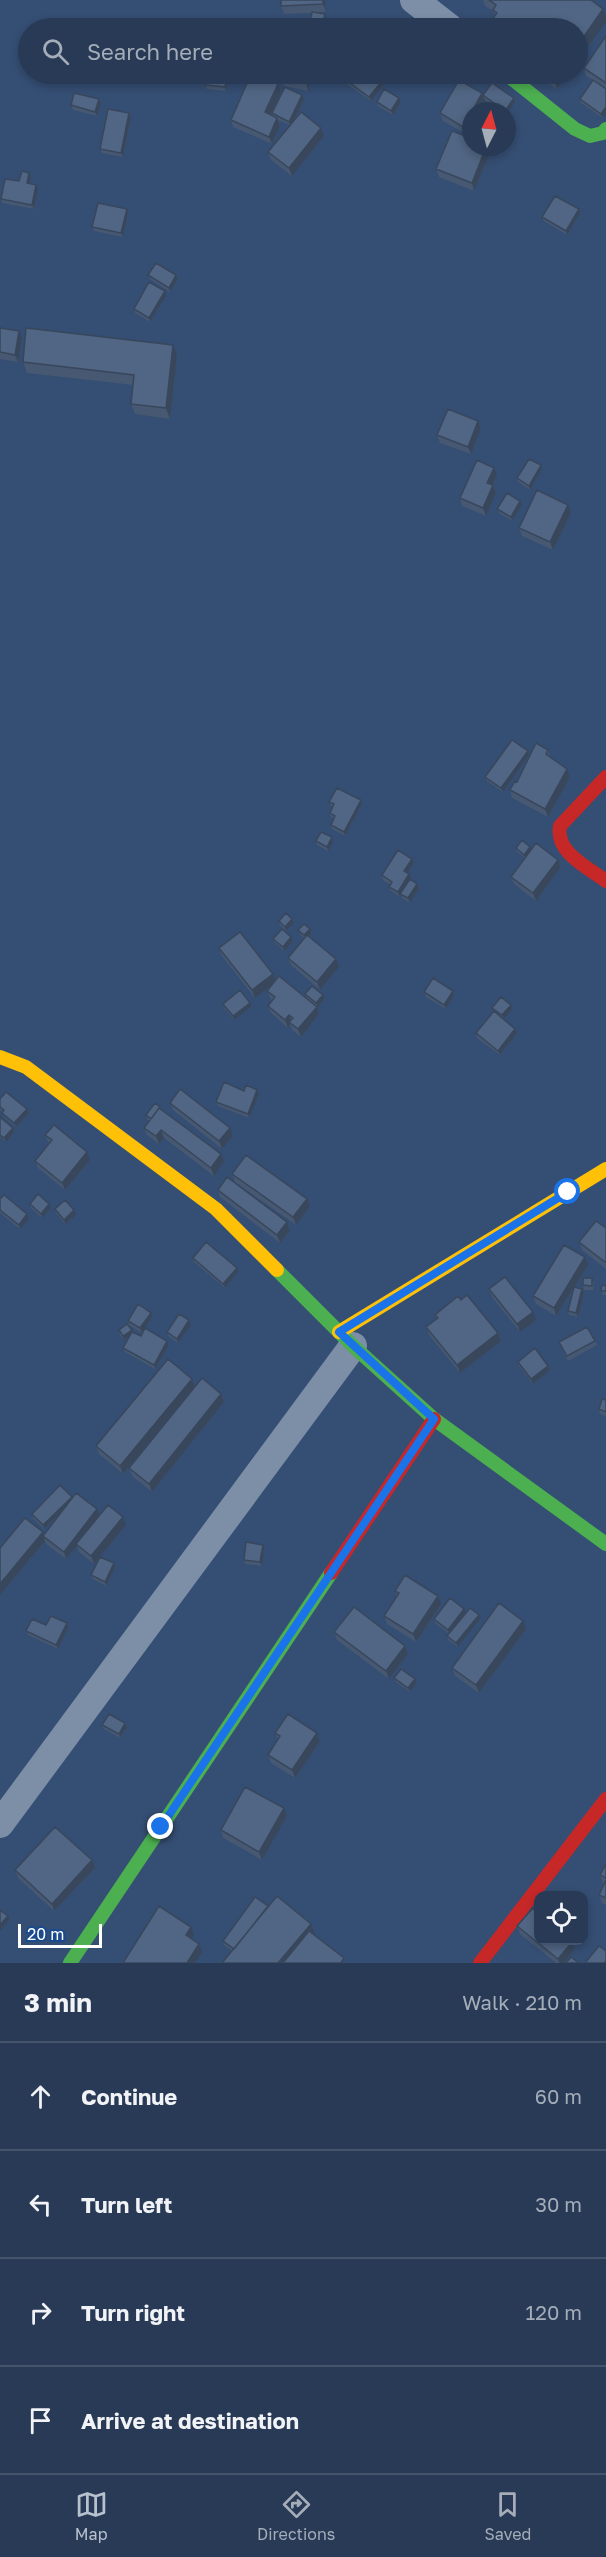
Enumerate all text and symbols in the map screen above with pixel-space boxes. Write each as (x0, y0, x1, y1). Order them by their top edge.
search box (18, 18, 588, 84)
icon: search (39, 35, 72, 68)
text: Search here (87, 38, 213, 65)
north arrow (462, 102, 516, 156)
route start (554, 1178, 580, 1204)
route end (147, 1813, 173, 1839)
map controls (534, 1891, 588, 1945)
button: locate (534, 1891, 588, 1945)
scale bar (18, 1921, 102, 1948)
text: 20 m (27, 1924, 64, 1944)
text: 3 min (24, 1987, 92, 2018)
text: Walk · 210 m (462, 1990, 582, 2014)
icon: ahead (24, 2080, 57, 2113)
text: Continue (81, 2083, 177, 2110)
text: 60 m (535, 2084, 582, 2108)
icon: left (24, 2188, 57, 2221)
text: Turn left (81, 2191, 172, 2218)
text: 30 m (535, 2192, 582, 2216)
icon: right (24, 2296, 57, 2329)
text: Turn right (81, 2299, 185, 2326)
text: 120 m (526, 2300, 582, 2324)
icon: arrive (24, 2404, 57, 2437)
text: Arrive at destination (81, 2407, 299, 2434)
tab: Map (75, 2488, 108, 2544)
tab: Directions (257, 2488, 335, 2544)
tab: Saved (485, 2488, 531, 2544)

